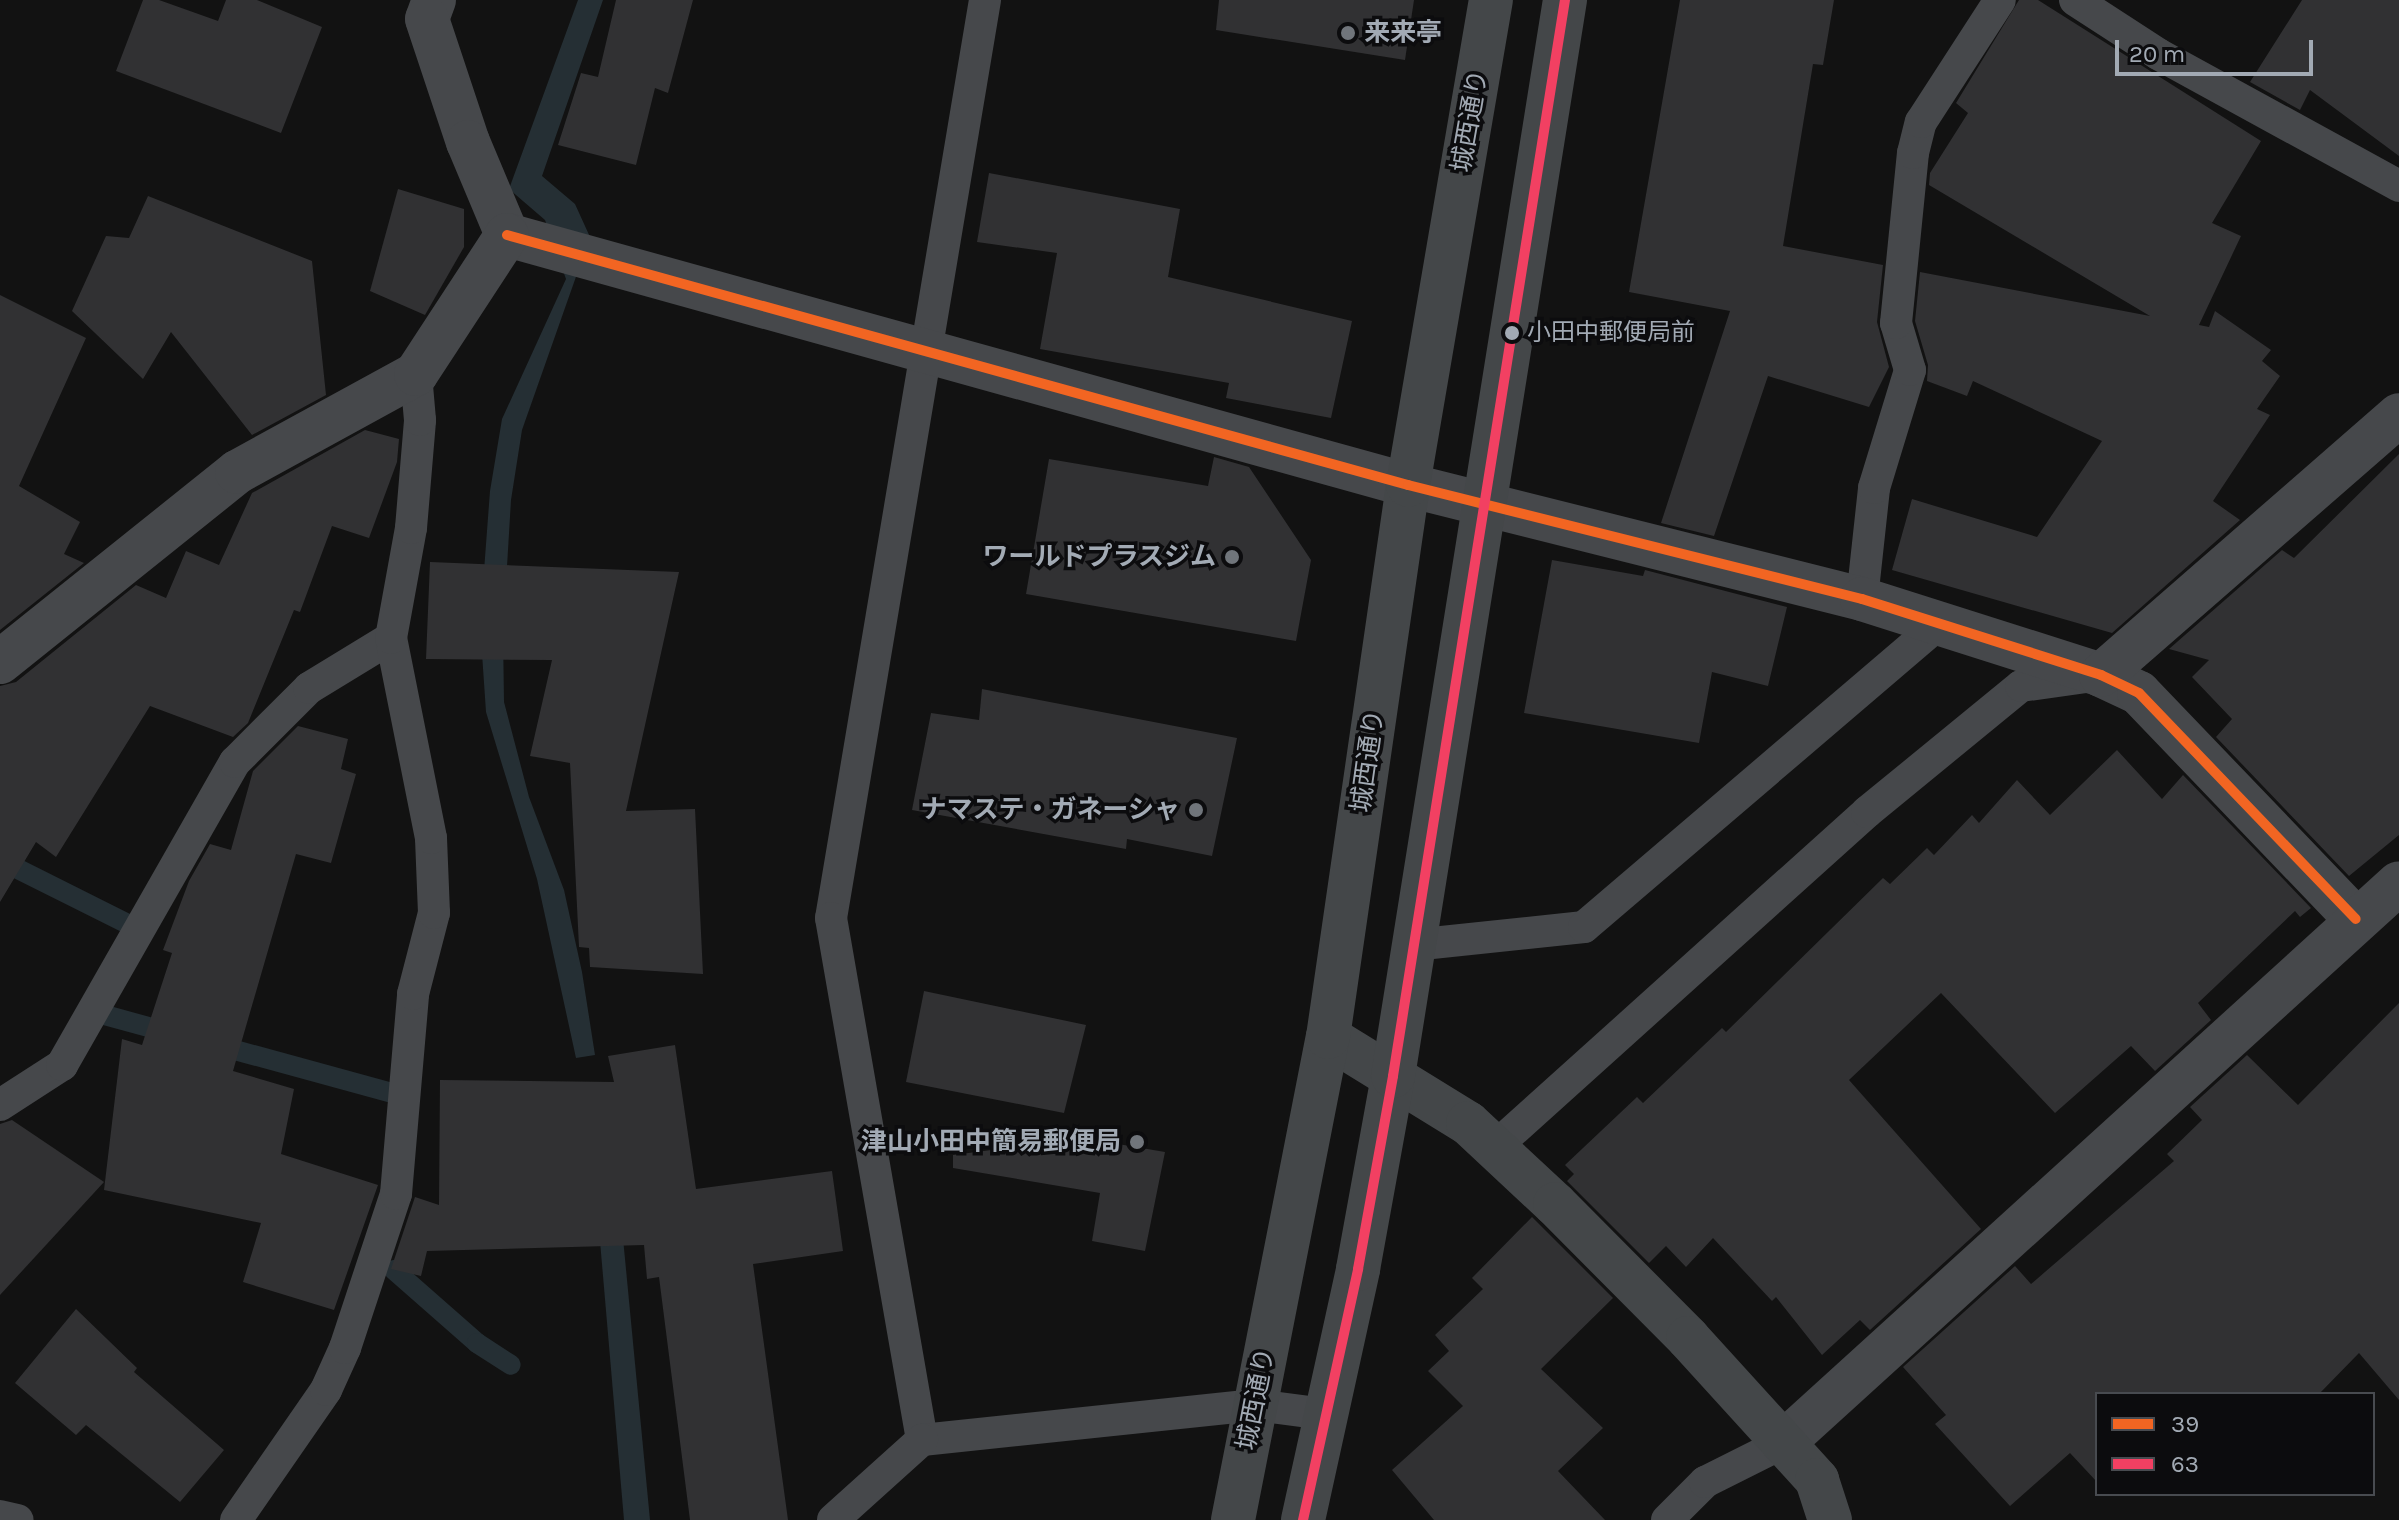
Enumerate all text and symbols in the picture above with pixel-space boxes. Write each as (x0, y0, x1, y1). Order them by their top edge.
place label: 来来亭 (1364, 17, 1442, 49)
marker: 来来亭 (1339, 24, 1357, 42)
scale bar (2119, 24, 2317, 74)
text: 20 m (2129, 40, 2185, 68)
street label: 城西通り (1446, 67, 1494, 175)
place label: 小田中郵便局前 (1527, 319, 1695, 347)
marker: 小田中郵便局前 (1504, 325, 1520, 341)
place label: ワールドプラスジム (982, 541, 1216, 573)
marker: ワールドプラスジム (1223, 548, 1241, 566)
street label: 城西通り (1345, 707, 1391, 815)
place label: ナマステ・ガネーシャ (920, 794, 1180, 826)
marker: ナマステ・ガネーシャ (1187, 801, 1205, 819)
place label: 津山小田中簡易郵便局 (861, 1126, 1121, 1158)
marker: 津山小田中簡易郵便局 (1128, 1133, 1146, 1151)
street label: 城西通り (1231, 1345, 1281, 1453)
legend (2095, 1392, 2375, 1496)
text: 39 (2171, 1410, 2199, 1438)
text: 63 (2171, 1450, 2199, 1478)

